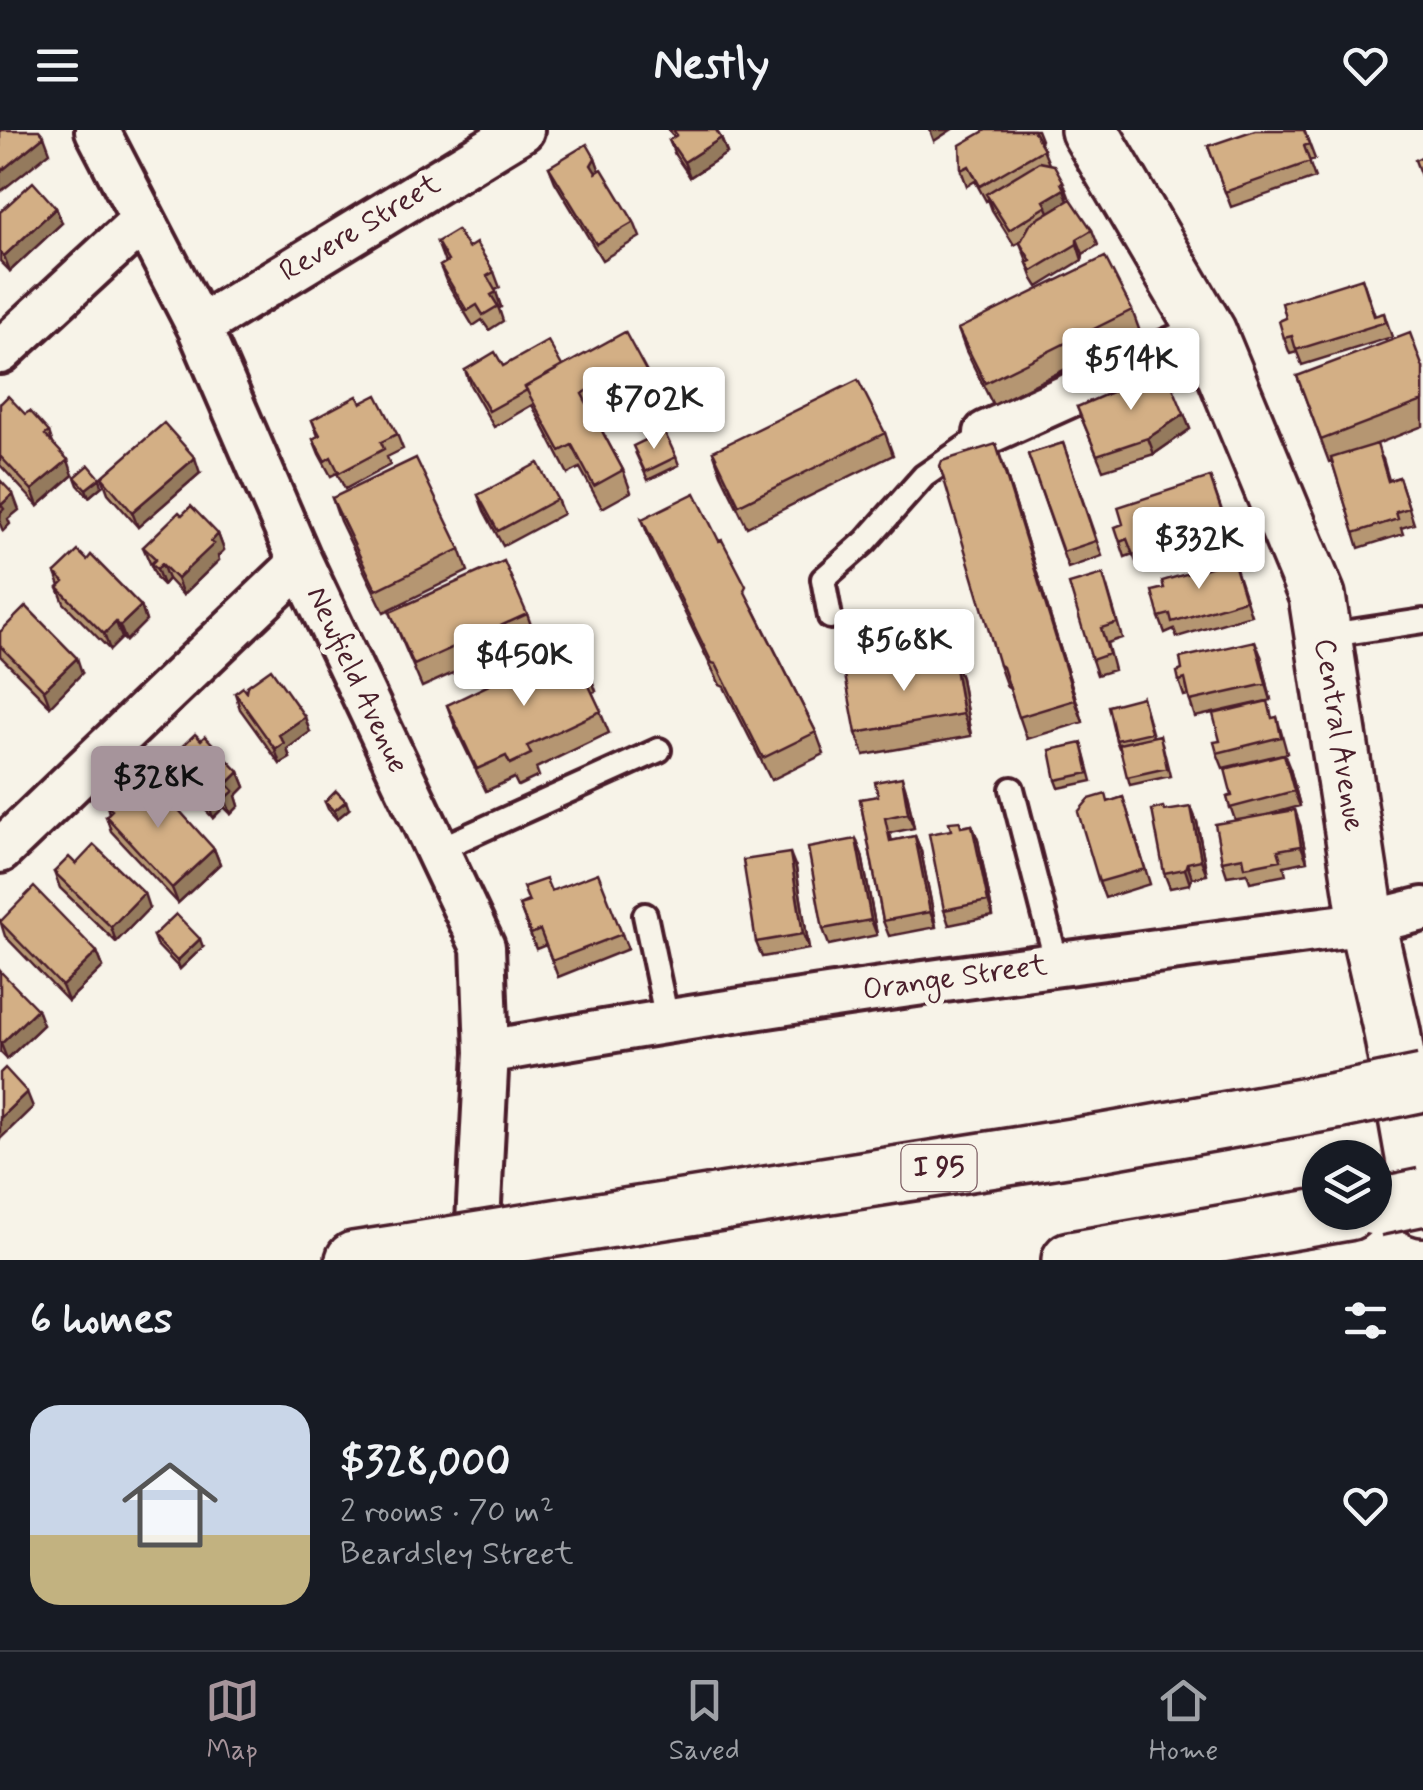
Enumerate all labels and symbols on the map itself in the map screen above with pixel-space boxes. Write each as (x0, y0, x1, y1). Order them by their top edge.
street label: Revere Street (273, 165, 448, 291)
pin: $514K (1061, 328, 1201, 413)
pin: $702K (584, 367, 724, 452)
pin: $332K (1129, 507, 1269, 592)
street label: Newfield Avenue (297, 580, 417, 780)
pin: $568K (834, 609, 974, 694)
pin: $450K (454, 624, 594, 709)
street label: Central Avenue (1304, 636, 1374, 834)
pin: $328K (88, 746, 228, 831)
street label: Orange Street (860, 946, 1050, 1012)
road number: I 95 (902, 1145, 976, 1191)

